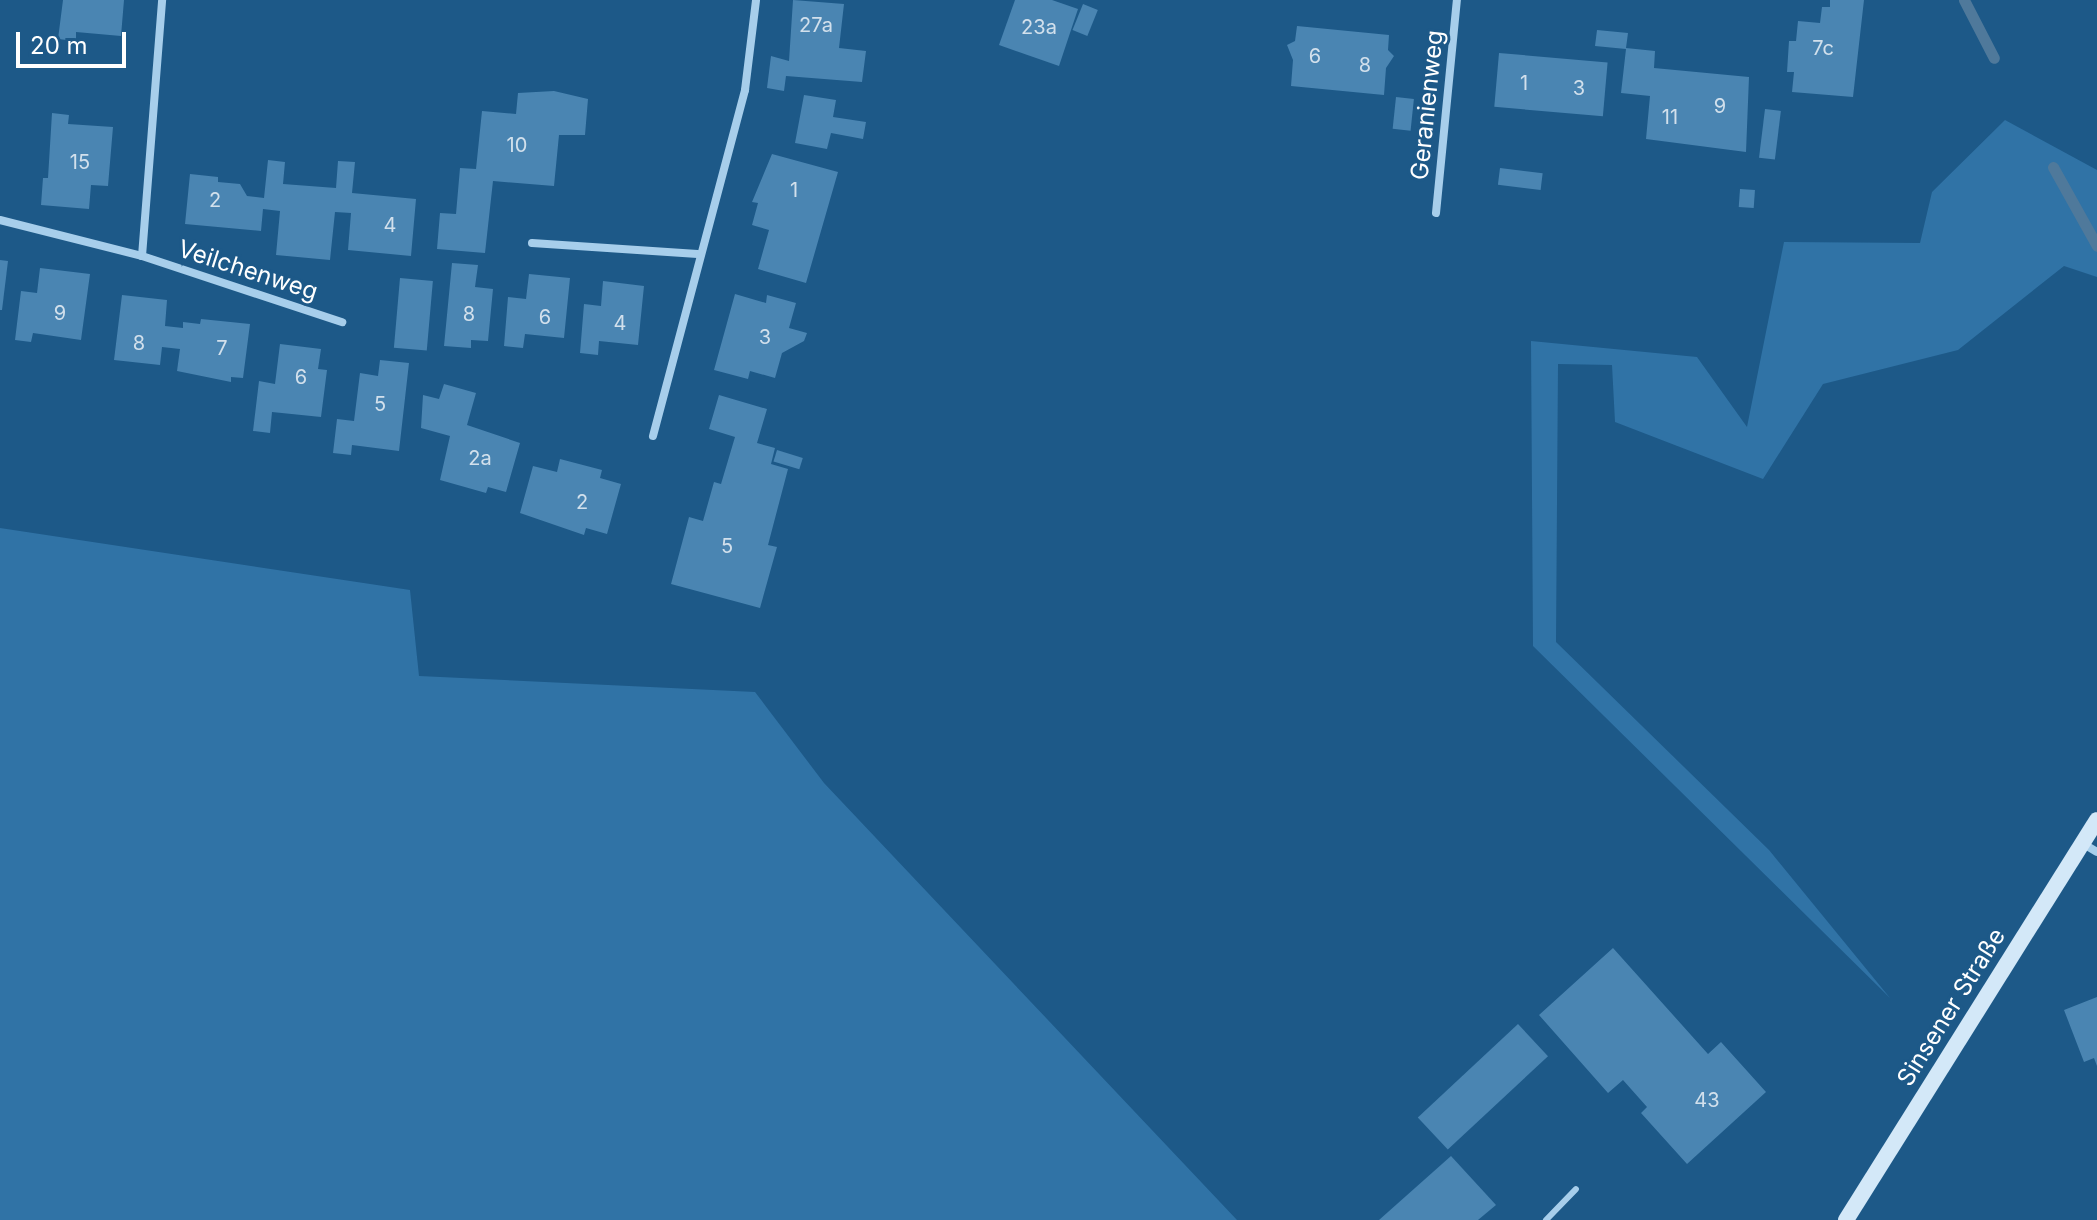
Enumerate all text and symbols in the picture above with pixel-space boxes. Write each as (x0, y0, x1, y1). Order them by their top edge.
house number: 27a (799, 13, 833, 37)
house number: 23a (1021, 15, 1057, 39)
scale bar (20, 16, 130, 66)
street label: Geranienweg (1405, 29, 1449, 181)
text: 20 m (30, 31, 88, 60)
house number: 7c (1812, 36, 1834, 60)
house number: 6 (1309, 44, 1321, 68)
house number: 8 (1359, 53, 1371, 77)
house number: 1 (1520, 71, 1528, 95)
house number: 3 (1573, 76, 1585, 100)
house number: 9 (1714, 94, 1726, 118)
house number: 11 (1662, 105, 1678, 129)
house number: 10 (507, 133, 527, 157)
house number: 15 (70, 150, 90, 174)
house number: 1 (790, 178, 798, 202)
house number: 2 (209, 188, 221, 212)
house number: 4 (384, 213, 396, 237)
street label: Veilchenweg (175, 234, 321, 306)
house number: 9 (54, 301, 66, 325)
house number: 8 (463, 302, 475, 326)
house number: 6 (539, 305, 551, 329)
house number: 4 (614, 311, 626, 335)
house number: 3 (759, 325, 771, 349)
house number: 8 (133, 331, 145, 355)
house number: 7 (216, 336, 228, 360)
house number: 6 (295, 365, 307, 389)
house number: 5 (374, 392, 386, 416)
house number: 2a (468, 446, 492, 470)
house number: 2 (576, 490, 588, 514)
house number: 5 (721, 534, 733, 558)
street label: Sinsener Straße (1891, 923, 2011, 1091)
house number: 43 (1694, 1088, 1720, 1112)

